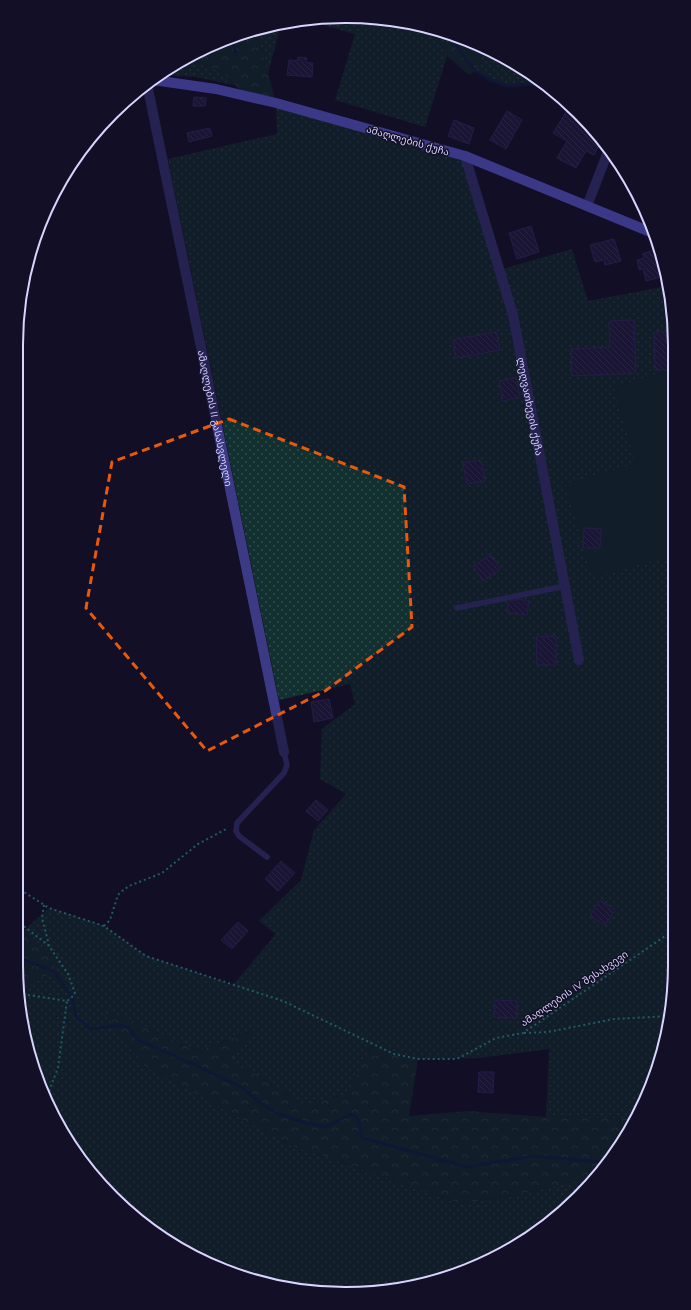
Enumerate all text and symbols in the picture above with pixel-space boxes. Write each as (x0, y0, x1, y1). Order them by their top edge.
street label: ამაღლების ქუჩა (365, 122, 451, 159)
street label: ამაღლების II გასასვლელი (195, 349, 235, 488)
street label: ლეღვათხევის ქუჩა (514, 356, 546, 457)
street label: ამაღლების IV შესახვევი (518, 947, 631, 1029)

